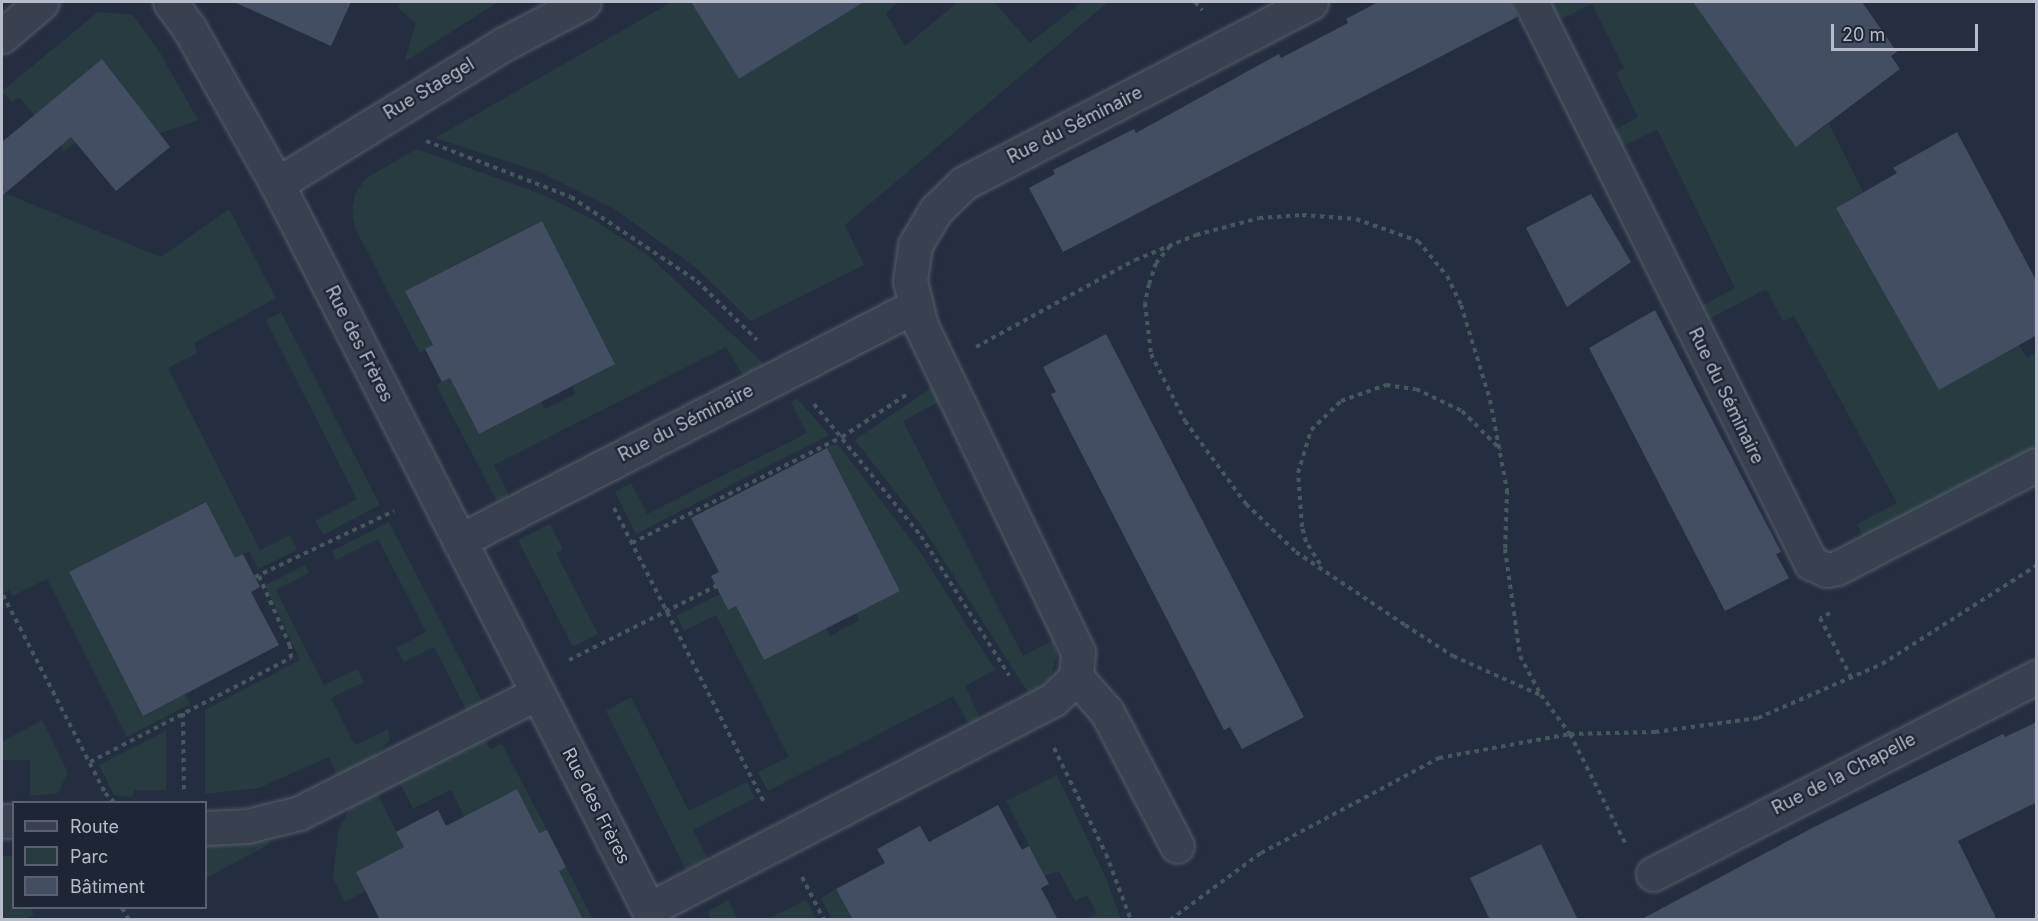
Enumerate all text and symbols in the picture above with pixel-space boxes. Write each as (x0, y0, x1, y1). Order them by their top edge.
scale bar (1834, 12, 1981, 50)
text: 20 m (1842, 24, 1885, 45)
street label: Rue Staegel (380, 54, 478, 124)
street label: Rue du Séminaire (1004, 82, 1146, 168)
street label: Rue des Frères (320, 282, 398, 406)
street label: Rue du Séminaire (1684, 324, 1768, 468)
street label: Rue du Séminaire (615, 380, 757, 466)
street label: Rue de la Chapelle (1768, 728, 1920, 820)
street label: Rue des Frères (557, 744, 635, 868)
legend (12, 801, 207, 909)
text: Route (70, 816, 119, 837)
text: Parc (70, 846, 108, 867)
text: Bâtiment (70, 876, 145, 897)

